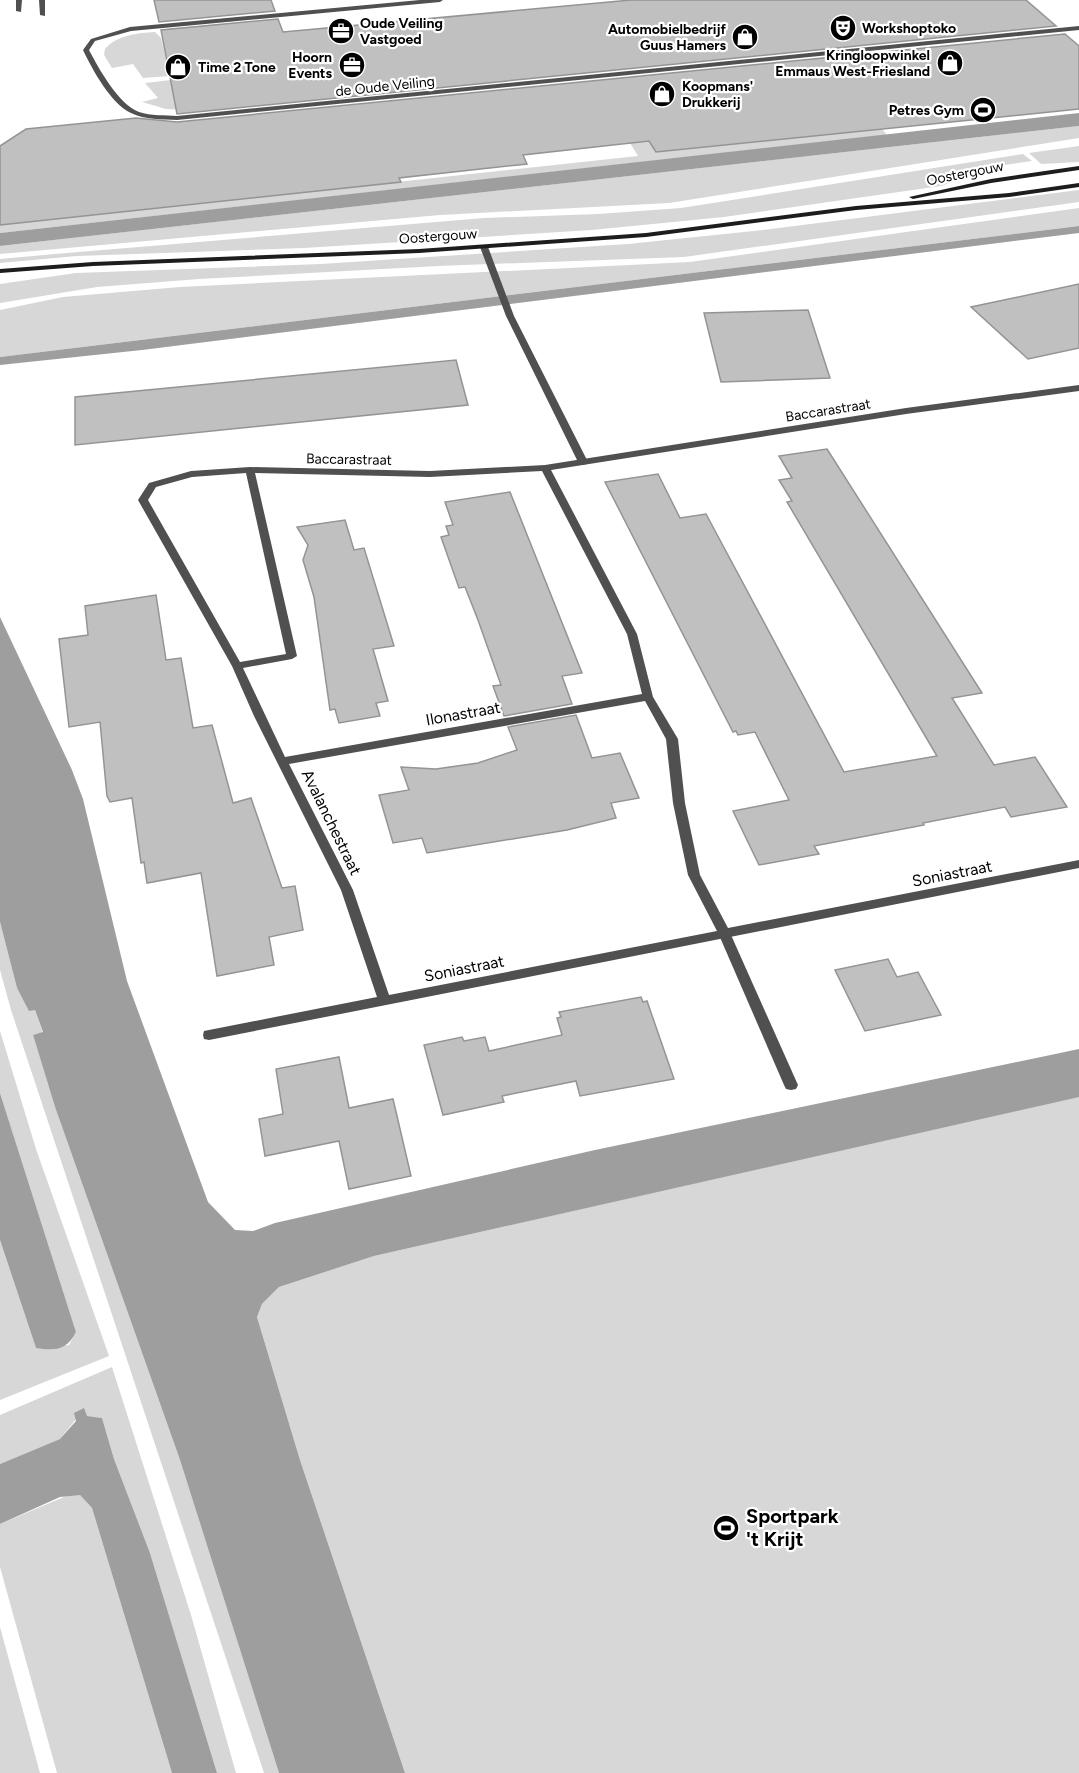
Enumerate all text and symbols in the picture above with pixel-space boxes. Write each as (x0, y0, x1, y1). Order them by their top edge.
theatre icon: Workshoptoko (828, 13, 858, 43)
place label: Oude Veiling Vastgoed (360, 15, 443, 48)
office icon: Oude Veiling Vastgoed (326, 16, 356, 46)
place label: Workshoptoko (862, 20, 956, 37)
place label: Automobielbedrijf Guus Hamers (608, 21, 726, 54)
shop icon: Automobielbedrijf Guus Hamers (730, 22, 760, 52)
place label: Kringloopwinkel Emmaus West-Friesland (775, 47, 930, 80)
shop icon: Kringloopwinkel Emmaus West-Friesland (935, 48, 965, 78)
place label: Hoorn Events (288, 49, 332, 82)
office icon: Hoorn Events (337, 50, 367, 80)
shop icon: Time 2 Tone (163, 52, 193, 82)
place label: Time 2 Tone (198, 59, 276, 76)
street label: de Oude Veiling (335, 73, 436, 100)
place label: Koopmans' Drukkerij (682, 78, 753, 111)
shop icon: Koopmans' Drukkerij (647, 79, 677, 109)
sports icon: Petres Gym (968, 95, 998, 125)
place label: Petres Gym (889, 102, 964, 119)
street label: Oostergouw (925, 158, 1005, 189)
street label: Oostergouw (398, 225, 478, 248)
street label: Baccarastraat (784, 395, 872, 426)
street label: Baccarastraat (306, 450, 392, 469)
street label: Ilonastraat (424, 698, 502, 729)
street label: Avalanchestraat (298, 766, 365, 878)
street label: Soniastraat (910, 856, 994, 891)
street label: Soniastraat (422, 951, 506, 986)
place label: Sportpark 't Krijt (746, 1504, 839, 1551)
sports icon: Sportpark 't Krijt (711, 1513, 741, 1543)

